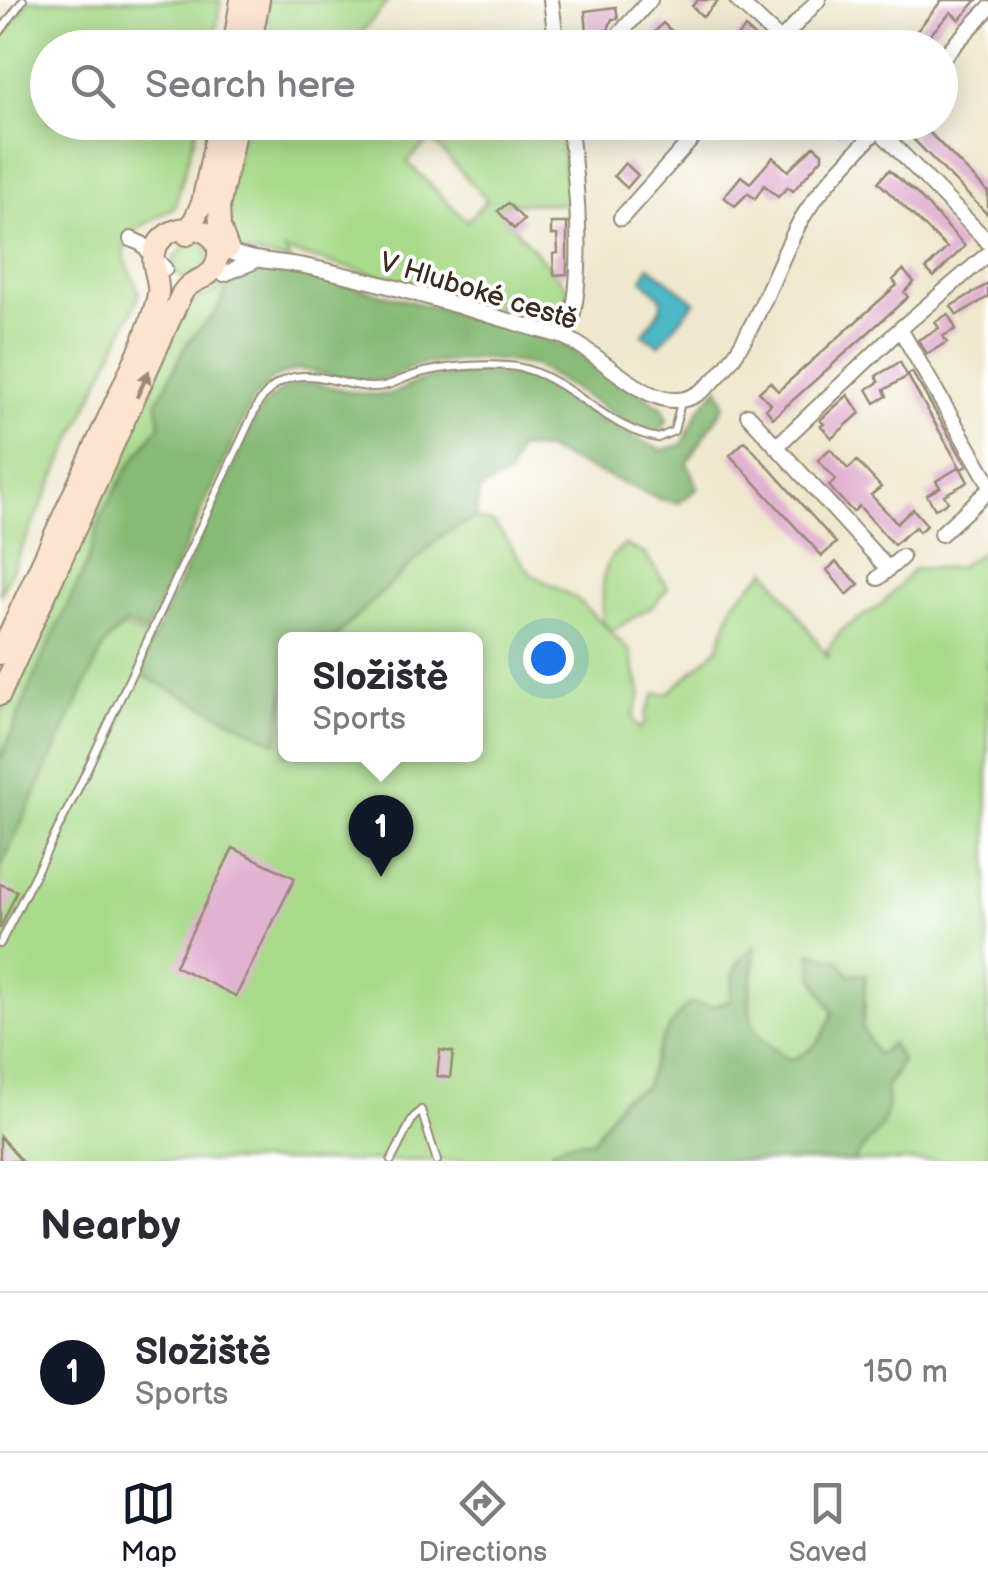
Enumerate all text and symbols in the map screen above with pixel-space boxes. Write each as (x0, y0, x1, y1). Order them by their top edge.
search box (30, 30, 958, 140)
icon: search (65, 58, 120, 113)
text: Search here (145, 63, 356, 108)
street label: V Hluboké cestě (376, 246, 581, 337)
one-way arrow (134, 369, 151, 398)
popup (278, 632, 483, 762)
your location (523, 633, 574, 684)
text: Složiště (313, 655, 448, 700)
text: Sports (313, 700, 406, 739)
pin: 1 (348, 794, 414, 877)
text: Nearby (40, 1201, 180, 1252)
text: Složiště (135, 1330, 271, 1375)
text: 1 (66, 1353, 79, 1392)
text: 150 m (863, 1353, 948, 1392)
text: Sports (135, 1375, 228, 1414)
tab: Map (121, 1476, 177, 1569)
tab: Directions (418, 1476, 547, 1569)
tab: Saved (789, 1476, 867, 1569)

